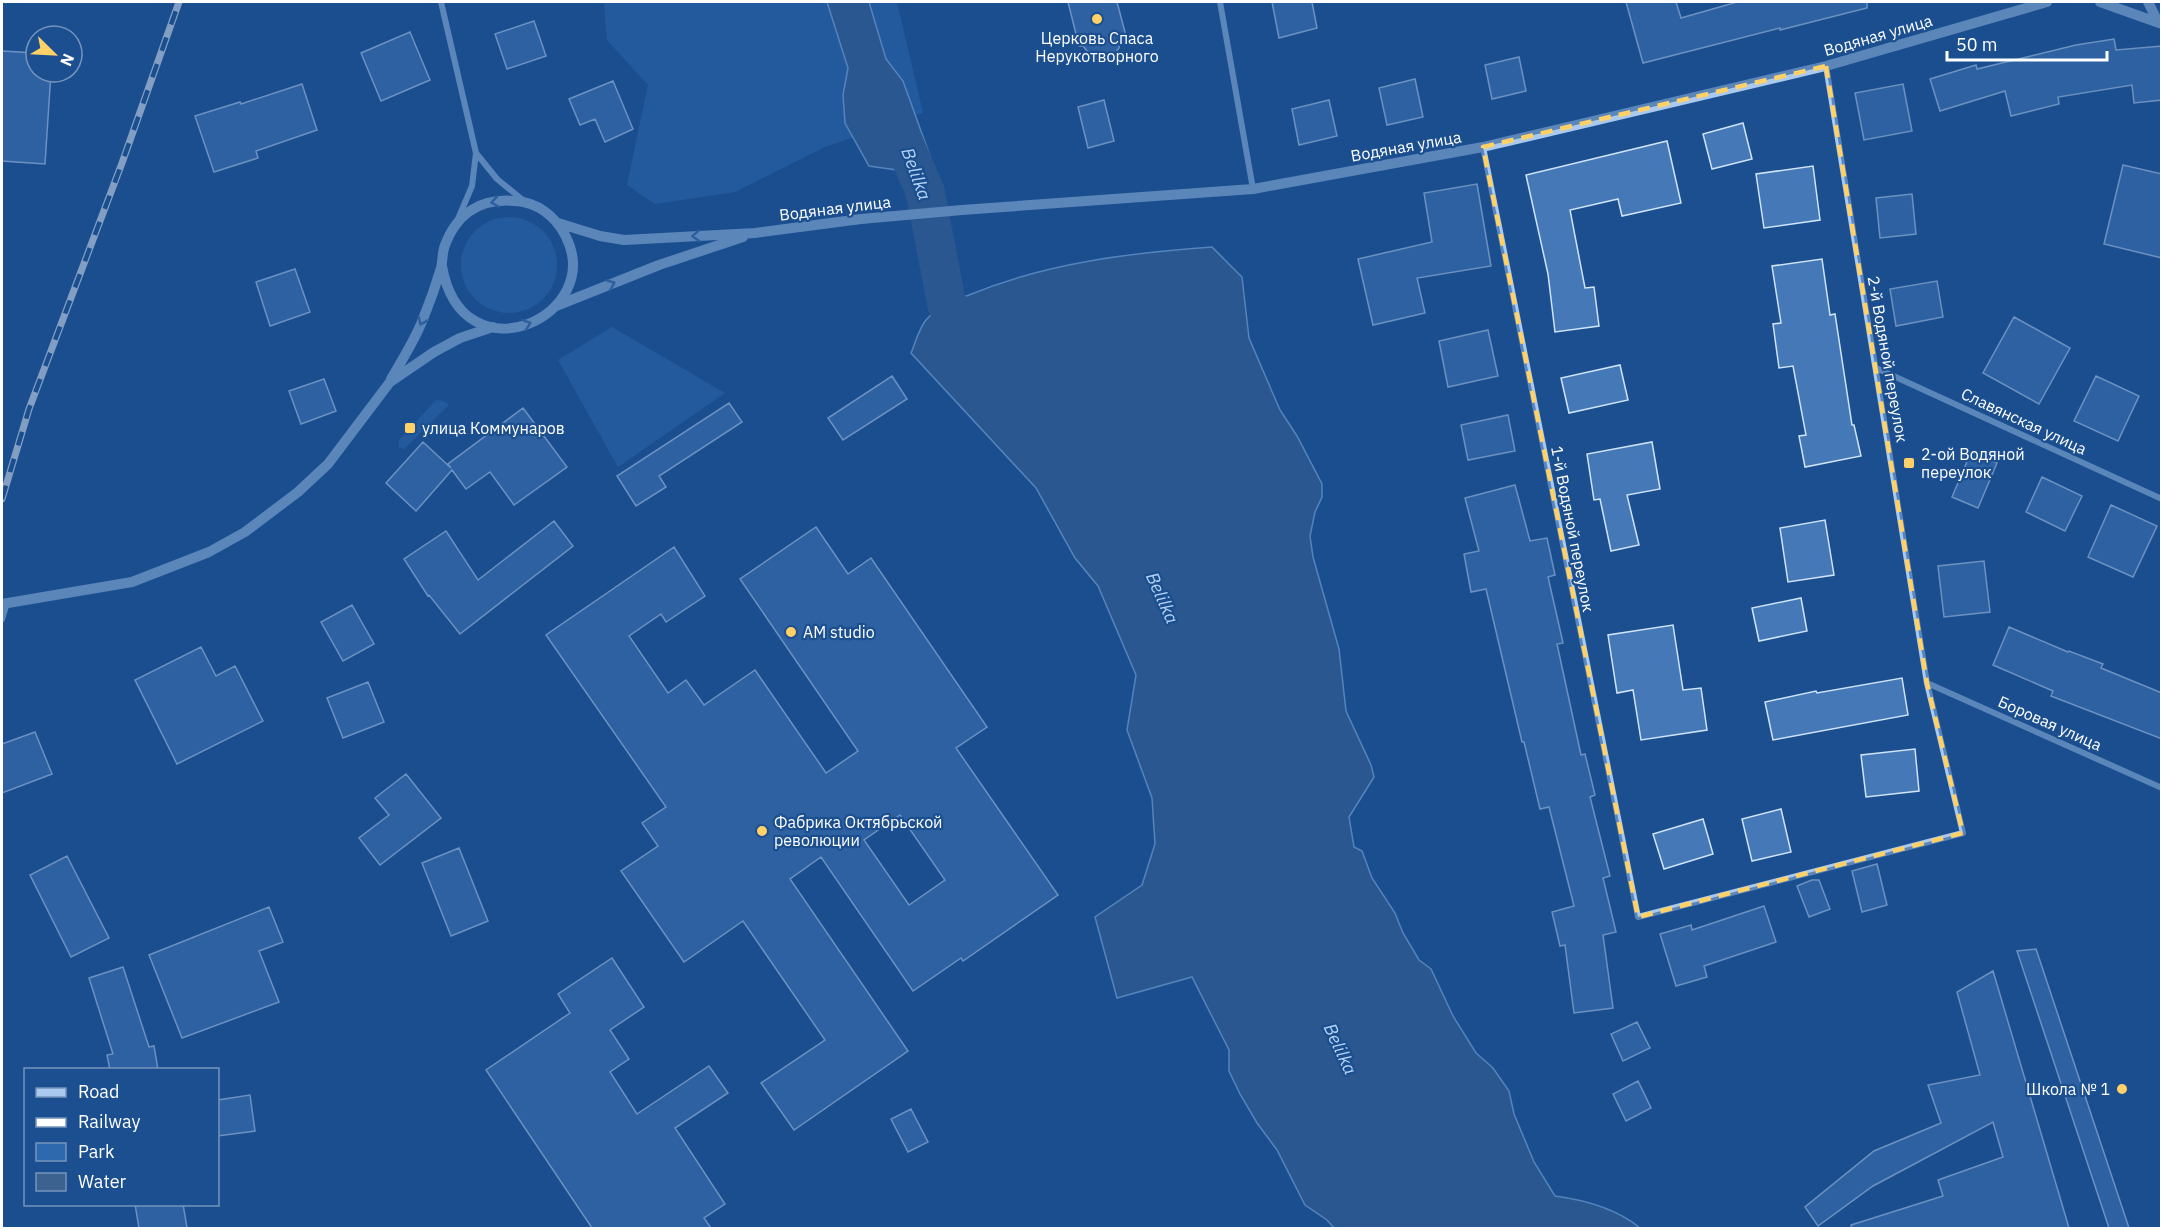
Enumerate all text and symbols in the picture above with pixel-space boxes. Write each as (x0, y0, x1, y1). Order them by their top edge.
street label: Водяная улица (1821, 10, 1935, 60)
marker: Церковь Спаса Нерукотворного (1090, 12, 1104, 26)
north arrow (24, 24, 84, 84)
scale bar (1947, 24, 2108, 62)
place label: Церковь Спаса Нерукотворного (1035, 28, 1159, 66)
text: 50 m (1956, 33, 1998, 56)
text: N (56, 51, 79, 69)
street label: Водяная улица (1349, 126, 1463, 166)
water label: Belilka (896, 144, 937, 203)
street label: Водяная улица (778, 191, 892, 225)
one-way arrow (490, 195, 500, 207)
one-way arrow (692, 229, 701, 242)
street label: 2-й Водяной переулок (1864, 274, 1913, 444)
one-way arrow (605, 279, 615, 292)
one-way arrow (417, 314, 429, 325)
one-way arrow (521, 319, 532, 332)
street label: Славянская улица (1958, 383, 2090, 459)
place label: улица Коммунаров (422, 418, 565, 438)
marker: улица Коммунаров (403, 421, 417, 435)
street label: 1-й Водяной переулок (1547, 444, 1599, 614)
place label: 2-ой Водяной переулок (1921, 444, 2025, 482)
marker: 2-ой Водяной переулок (1902, 456, 1916, 470)
water label: Belilka (1141, 568, 1184, 627)
place label: AM studio (803, 622, 875, 642)
marker: AM studio (784, 625, 798, 639)
street label: Боровая улица (1995, 691, 2105, 755)
place label: Фабрика Октябрьской революции (774, 812, 943, 850)
marker: Фабрика Октябрьской революции (755, 824, 769, 838)
water label: Belilka (1319, 1019, 1362, 1078)
legend (24, 1068, 219, 1206)
place label: Школа № 1 (2026, 1079, 2110, 1099)
text: Road (78, 1080, 119, 1103)
marker: Школа № 1 (2115, 1082, 2129, 1096)
text: Railway (78, 1110, 140, 1133)
text: Park (78, 1140, 115, 1163)
text: Water (78, 1170, 127, 1193)

